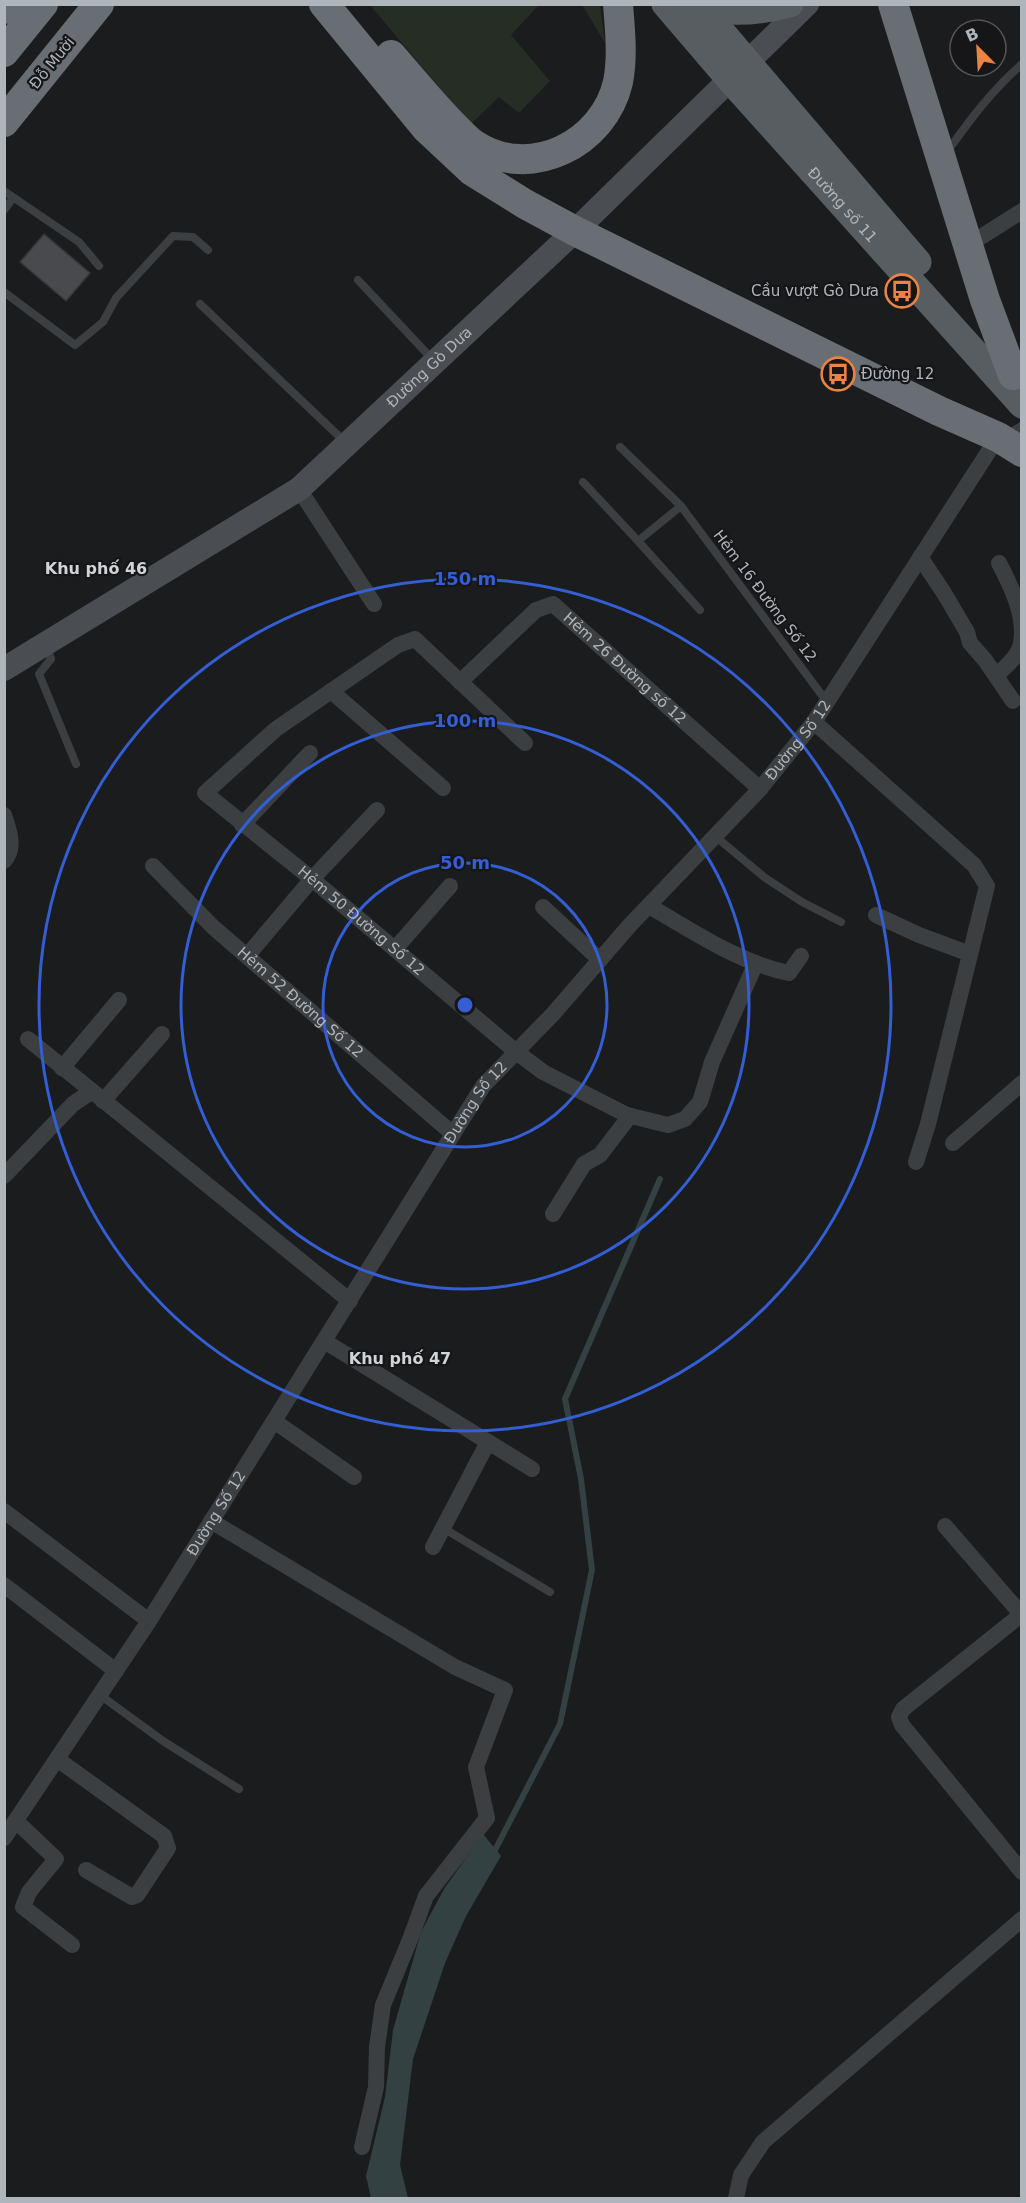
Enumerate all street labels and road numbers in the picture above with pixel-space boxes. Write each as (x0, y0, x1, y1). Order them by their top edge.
street label: Đỗ Mười (26, 33, 78, 93)
street label: Đường số 11 (804, 164, 881, 246)
street label: Đường Gò Dưa (383, 323, 476, 411)
street label: Hẻm 16 Đường Số 12 (710, 527, 820, 665)
street label: Hẻm 26 Đường số 12 (560, 609, 690, 728)
street label: Đường Số 12 (762, 697, 835, 784)
street label: Hẻm 50 Đường Số 12 (294, 862, 428, 980)
street label: Hẻm 52 Đường Số 12 (234, 943, 367, 1062)
street label: Đường Số 12 (440, 1058, 511, 1147)
street label: Đường Số 12 (183, 1467, 250, 1559)

